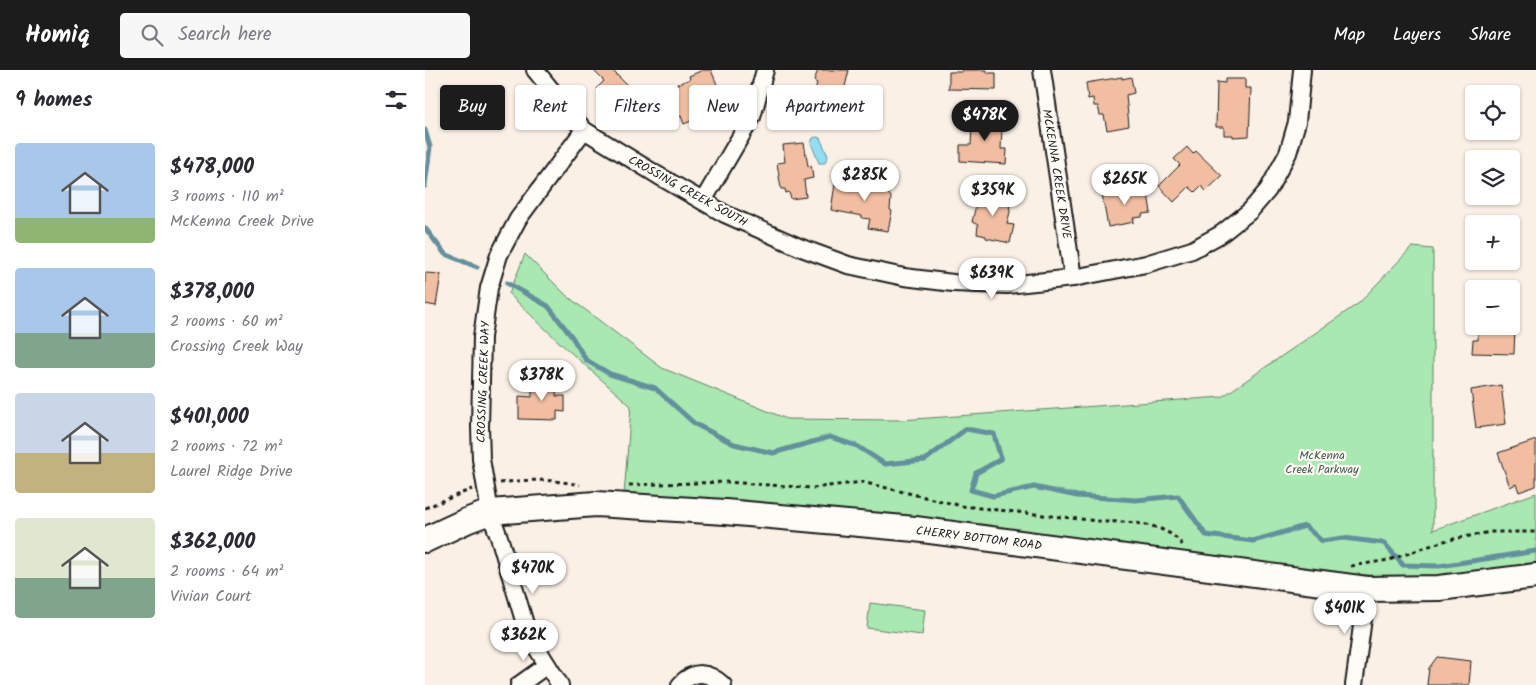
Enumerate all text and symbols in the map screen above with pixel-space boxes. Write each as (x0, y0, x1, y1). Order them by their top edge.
search box (120, 13, 470, 58)
text: Homiq (25, 16, 90, 55)
text: Search here (178, 20, 272, 50)
icon: search (138, 21, 166, 49)
text: Map (1334, 21, 1365, 50)
text: Layers (1393, 21, 1441, 50)
text: Share (1469, 21, 1511, 50)
text: 9 homes (15, 84, 92, 117)
chip: Buy (440, 85, 505, 130)
chip: Rent (515, 85, 586, 130)
chip: Filters (596, 85, 679, 130)
chip: New (689, 85, 757, 130)
chip: Apartment (767, 85, 883, 130)
map controls (1465, 85, 1520, 335)
button: locate (1465, 85, 1520, 140)
icon: filters (382, 86, 410, 114)
pin: $478K (950, 100, 1020, 142)
text: $478K (963, 103, 1007, 128)
street label: MCKENNA CREEK DRIVE (1037, 108, 1076, 241)
button: layers (1465, 150, 1520, 205)
text: $478,000 (170, 151, 254, 184)
street label: CROSSING CREEK SOUTH (625, 151, 751, 232)
pin: $285K (830, 160, 900, 202)
icon: home (55, 163, 115, 223)
text: $285K (842, 163, 888, 188)
pin: $265K (1090, 164, 1160, 206)
text: $265K (1102, 167, 1148, 192)
pin: $359K (958, 174, 1028, 217)
text: $359K (971, 178, 1015, 203)
text: 3 rooms · 110 m² (170, 184, 284, 209)
text: McKenna Creek Drive (170, 209, 314, 234)
button: + (1465, 215, 1520, 270)
pin: $639K (957, 258, 1027, 300)
text: $639K (970, 261, 1014, 286)
text: $378,000 (170, 276, 254, 309)
button: − (1465, 280, 1520, 335)
icon: home (55, 288, 115, 348)
text: 2 rooms · 60 m² (170, 309, 283, 334)
street label: CROSSING CREEK WAY (472, 320, 495, 443)
text: Crossing Creek Way (170, 334, 303, 359)
pin: $378K (507, 360, 577, 402)
text: $378K (520, 363, 564, 388)
text: $401,000 (170, 401, 249, 434)
icon: home (55, 413, 115, 473)
text: 2 rooms · 72 m² (170, 434, 282, 459)
park label: McKenna Creek Parkway (1285, 446, 1359, 479)
text: Laurel Ridge Drive (170, 459, 293, 484)
street label: CHERRY BOTTOM ROAD (915, 521, 1043, 556)
text: $362,000 (170, 526, 255, 559)
icon: home (55, 538, 115, 598)
pin: $470K (498, 552, 568, 595)
text: $470K (511, 556, 555, 581)
text: 2 rooms · 64 m² (170, 559, 283, 584)
text: Vivian Court (170, 584, 251, 609)
pin: $401K (1310, 592, 1380, 635)
text: $401K (1325, 596, 1365, 621)
pin: $362K (489, 620, 559, 662)
text: $362K (501, 623, 547, 648)

